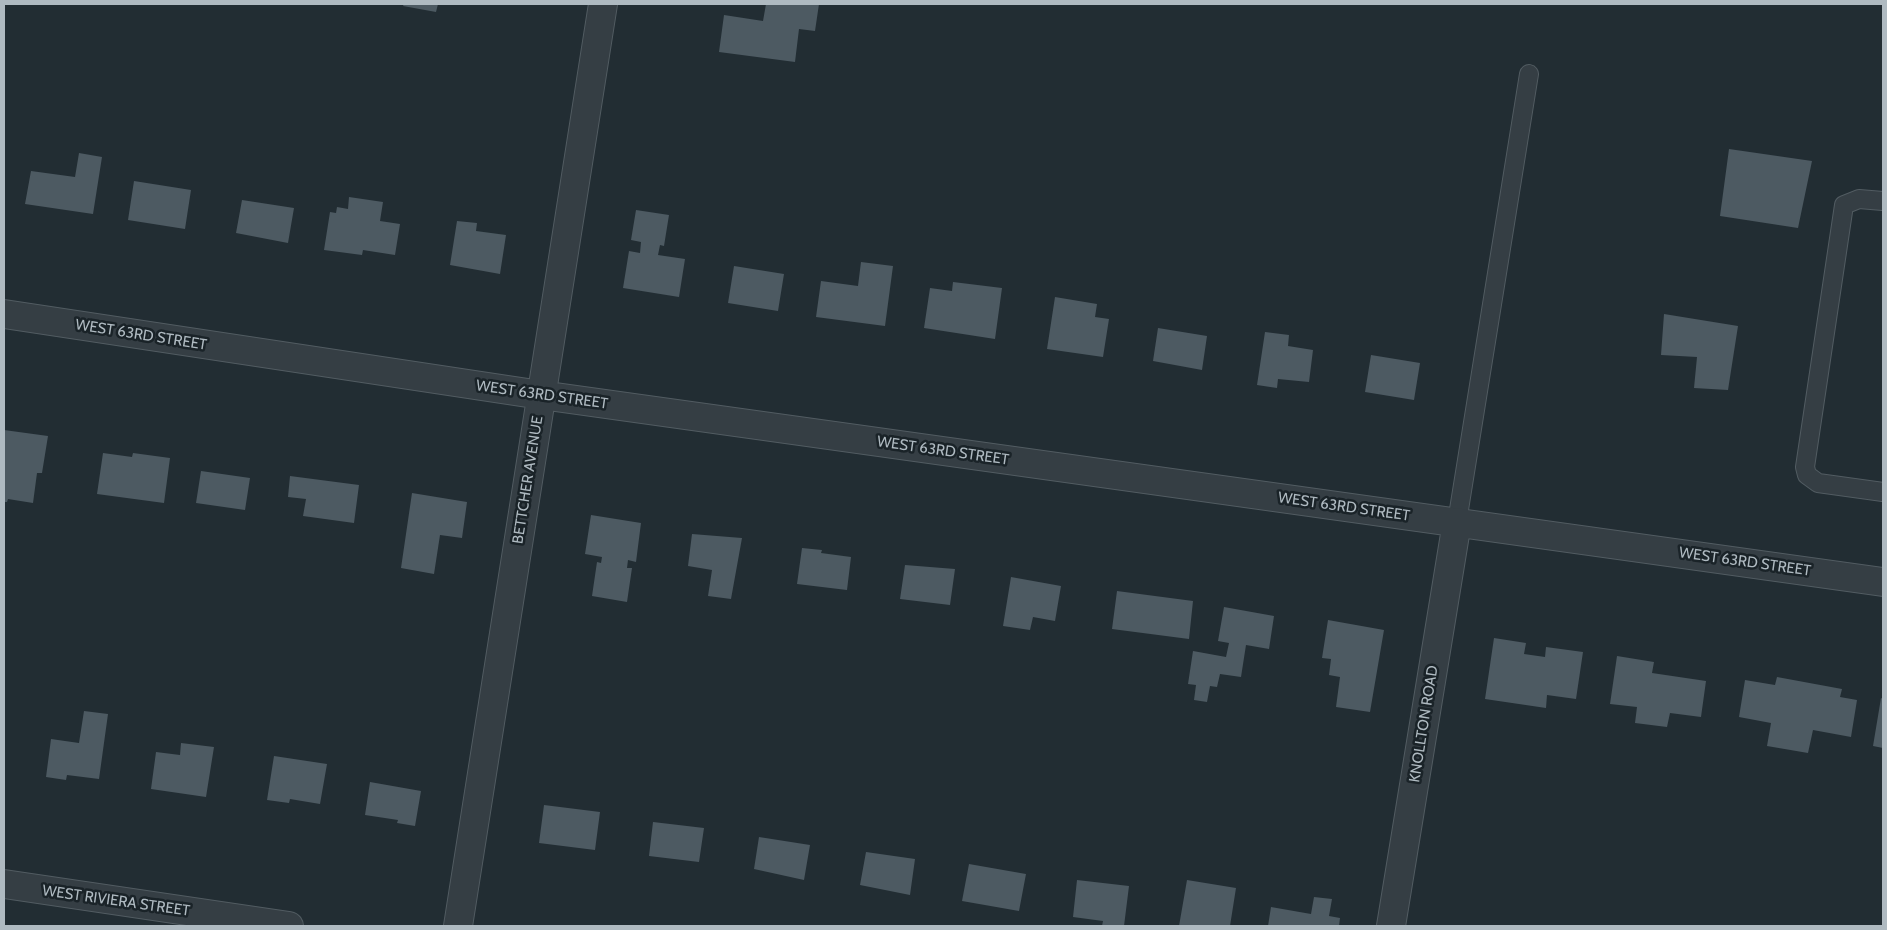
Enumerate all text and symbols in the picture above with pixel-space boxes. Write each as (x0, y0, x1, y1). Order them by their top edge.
street label: WEST 63RD STREET (74, 316, 208, 354)
street label: WEST 63RD STREET (475, 377, 609, 413)
street label: BETTCHER AVENUE (509, 415, 547, 545)
street label: WEST 63RD STREET (876, 433, 1010, 469)
street label: WEST 63RD STREET (1277, 489, 1411, 525)
street label: WEST 63RD STREET (1678, 544, 1812, 580)
street label: KNOLLTON ROAD (1406, 664, 1442, 784)
street label: WEST RIVIERA STREET (41, 882, 191, 920)

